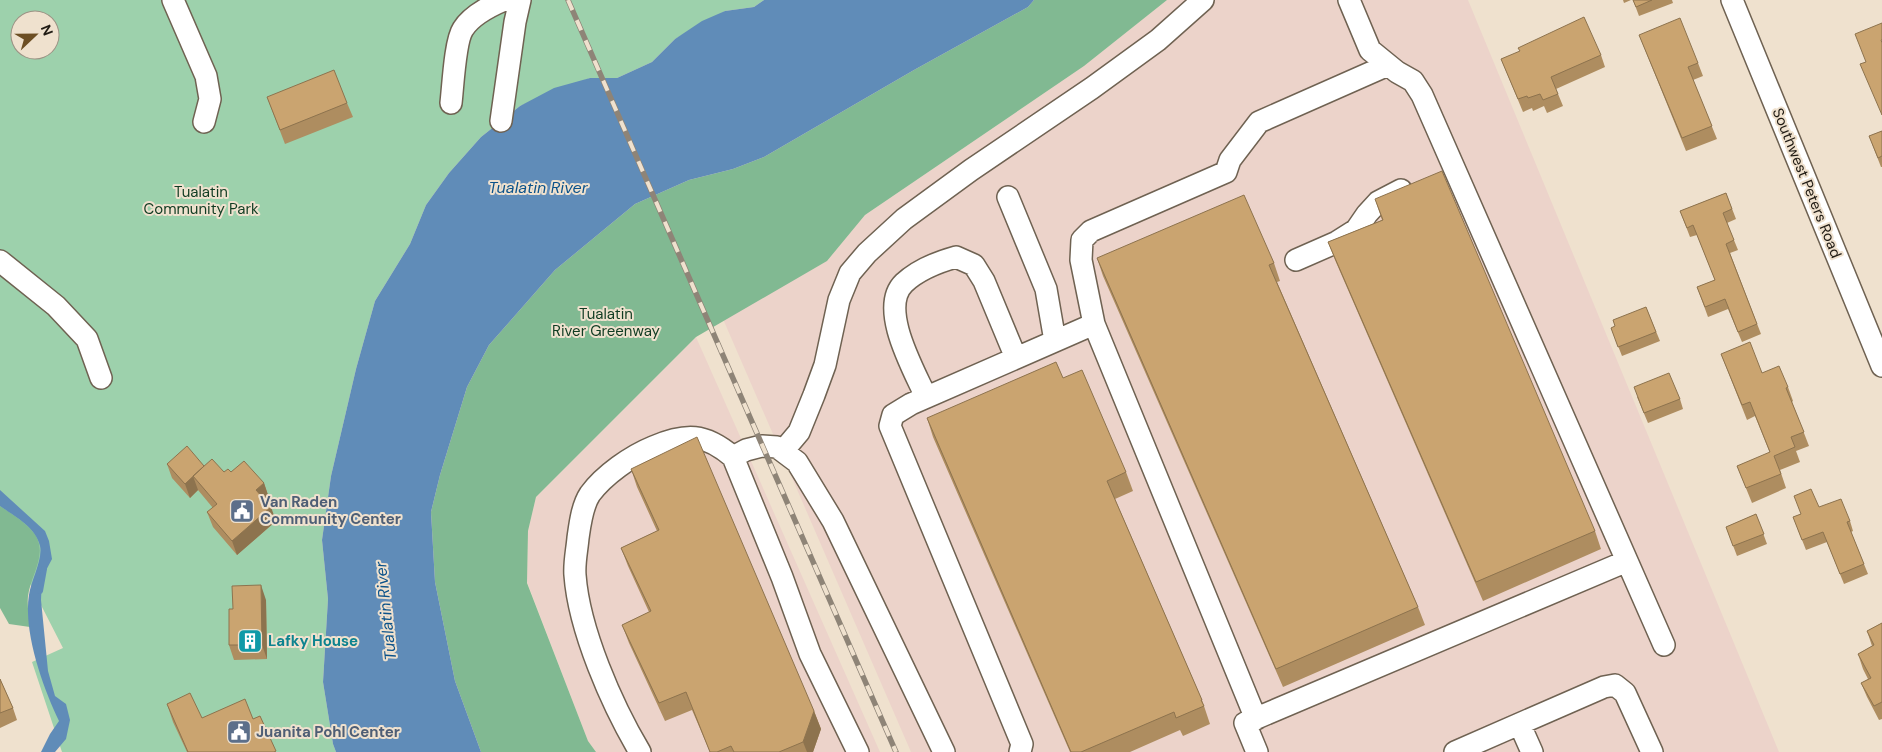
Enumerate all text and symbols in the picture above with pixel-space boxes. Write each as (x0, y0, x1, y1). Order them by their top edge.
north arrow (10, 10, 60, 60)
text: N (37, 22, 57, 38)
street label: Southwest Peters Road (1768, 105, 1846, 261)
water label: Tualatin River (488, 177, 589, 198)
park label: Tualatin Community Park (143, 182, 259, 219)
park label: Tualatin River Greenway (552, 304, 661, 341)
place label: Van Raden Community Center (260, 492, 401, 529)
public building icon: Van Raden Community Center (229, 498, 255, 524)
water label: Tualatin River (370, 559, 401, 661)
building icon: Lafky House (237, 628, 263, 654)
place label: Lafky House (268, 631, 358, 651)
public building icon: Juanita Pohl Center (226, 719, 252, 745)
place label: Juanita Pohl Center (256, 722, 400, 742)

